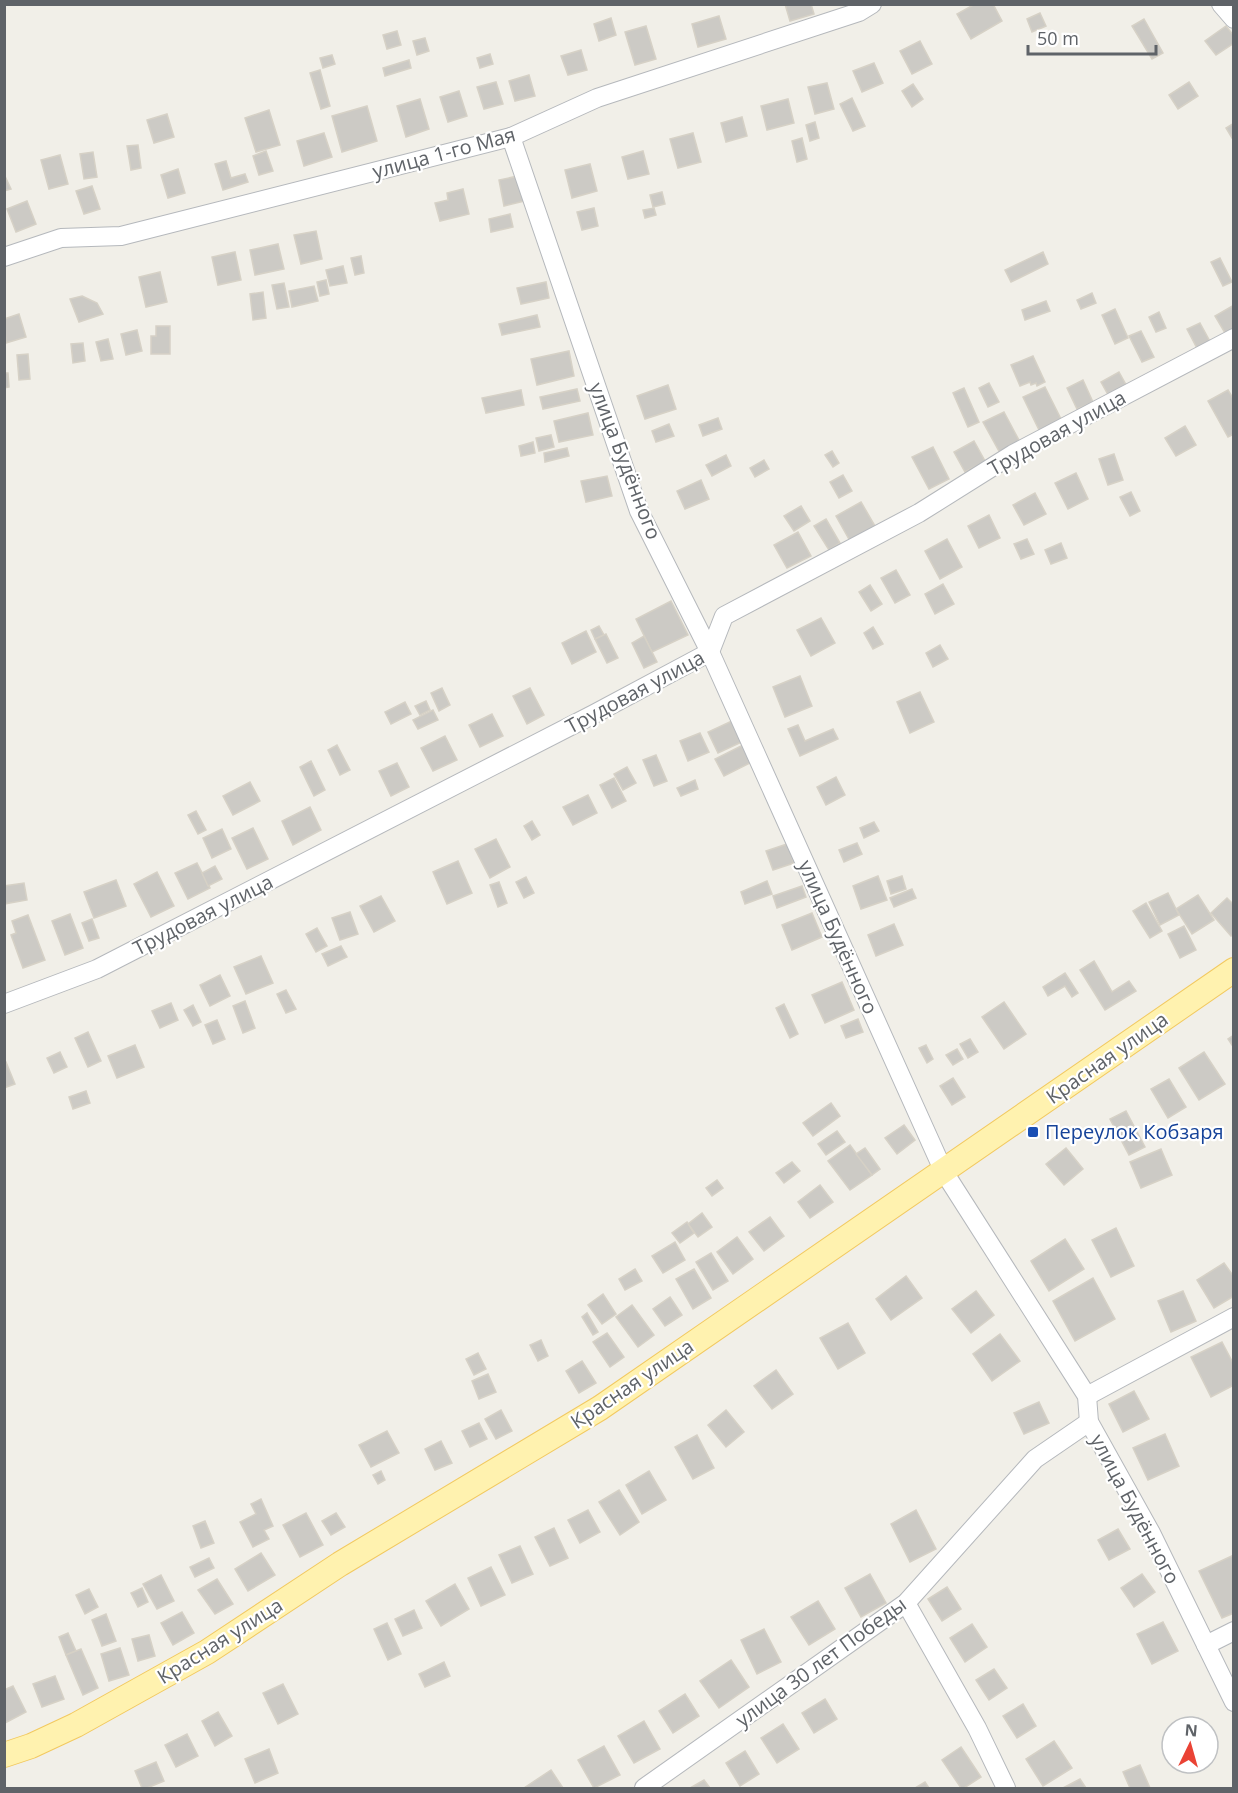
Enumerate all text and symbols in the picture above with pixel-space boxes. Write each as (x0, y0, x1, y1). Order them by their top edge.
scale bar (1028, 18, 1156, 56)
text: 50 m (1037, 26, 1079, 50)
street label: улица 1-го Мая (369, 120, 518, 185)
street label: улица Будённого (583, 378, 668, 543)
street label: Трудовая улица (983, 384, 1130, 482)
street label: Трудовая улица (561, 644, 709, 740)
street label: улица Будённого (792, 855, 885, 1018)
street label: Трудовая улица (128, 868, 277, 961)
street label: Красная улица (1040, 1006, 1173, 1110)
place label: Переулок Кобзаря (1045, 1118, 1224, 1145)
marker: Переулок Кобзаря (1026, 1125, 1040, 1139)
street label: Красная улица (565, 1332, 699, 1435)
street label: улица Будённого (1085, 1429, 1186, 1588)
street label: улица 30 лет Победы (730, 1590, 912, 1733)
street label: Красная улица (152, 1591, 288, 1690)
north arrow (1160, 1715, 1220, 1775)
text: N (1184, 1719, 1199, 1742)

